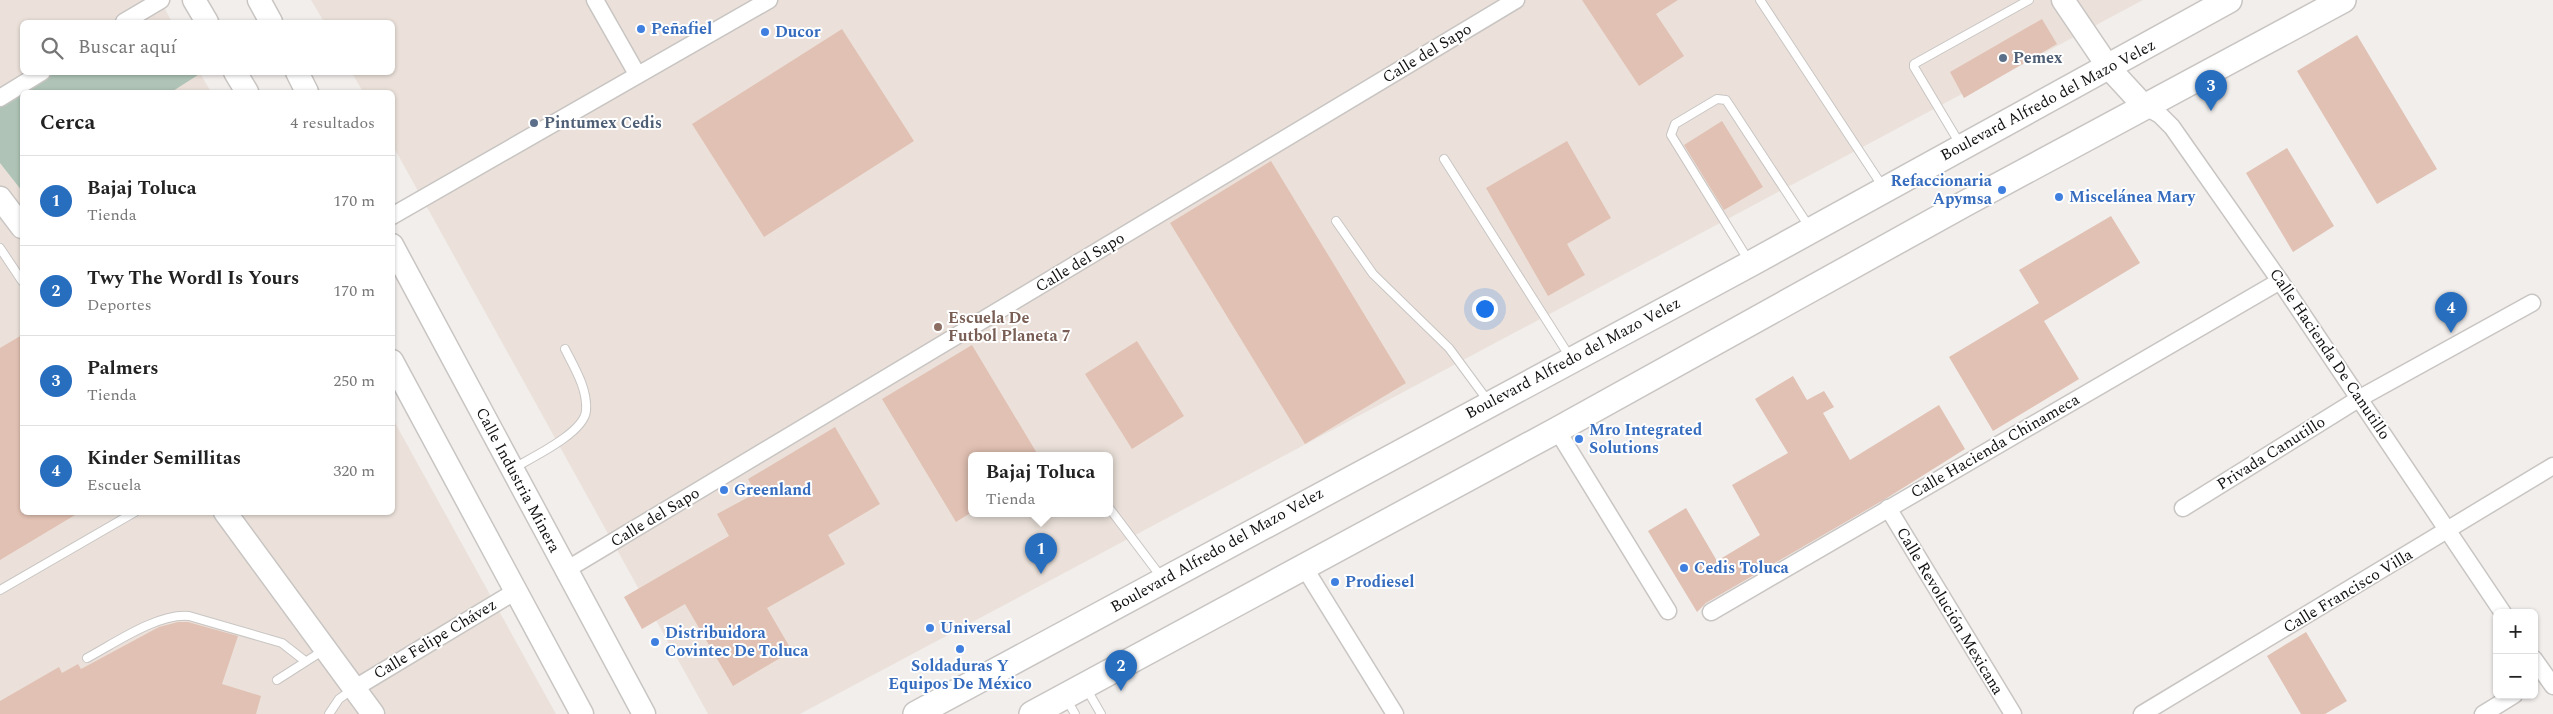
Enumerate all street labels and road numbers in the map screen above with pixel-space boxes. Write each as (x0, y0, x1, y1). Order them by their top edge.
street label: Calle del Sapo (1378, 17, 1476, 89)
street label: Boulevard Alfredo del Mazo Velez (1936, 33, 2160, 167)
street label: Calle del Sapo (1031, 226, 1129, 298)
street label: Calle Hacienda De Canutillo (2263, 263, 2397, 445)
street label: Boulevard Alfredo del Mazo Velez (1461, 291, 1685, 425)
street label: Calle Hacienda Chinameca (1906, 388, 2084, 504)
street label: Calle Industria Minera (469, 403, 567, 557)
street label: Privada Canutillo (2212, 410, 2330, 496)
street label: Calle del Sapo (606, 481, 704, 553)
street label: Boulevard Alfredo del Mazo Velez (1106, 481, 1328, 619)
street label: Calle Revolución Mexicana (1890, 523, 2010, 700)
street label: Calle Francisco Villa (2279, 543, 2418, 639)
street label: Calle Felipe Chávez (369, 593, 501, 685)

